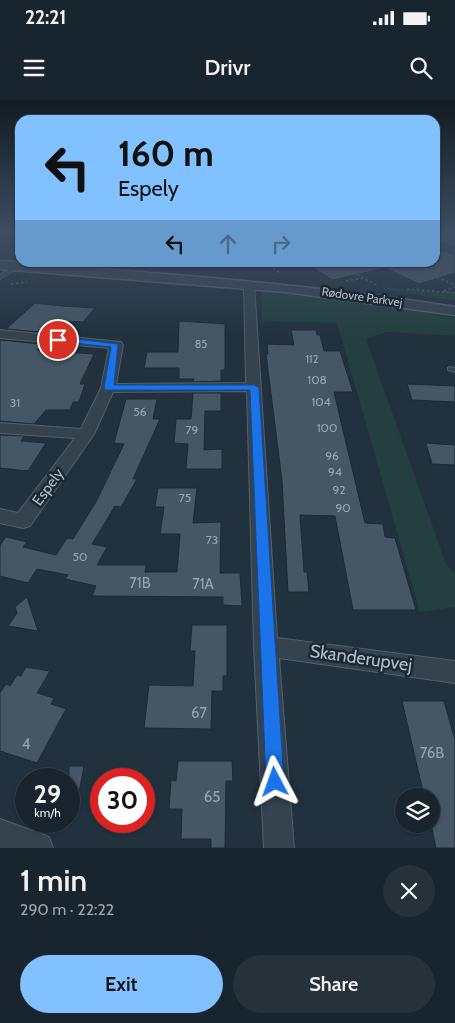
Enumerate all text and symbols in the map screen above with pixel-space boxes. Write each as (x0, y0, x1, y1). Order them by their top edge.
text: 22:21 (25, 6, 66, 29)
icon: menu (20, 54, 48, 82)
text: Drivr (205, 54, 250, 81)
icon: search (407, 54, 435, 82)
text: 160 m (118, 132, 214, 175)
icon: left (35, 135, 100, 200)
text: Espely (118, 175, 179, 202)
icon: left (161, 230, 189, 258)
icon: ahead (214, 230, 242, 258)
icon: right (267, 230, 295, 258)
street label: Rødovre Parkvej (321, 283, 403, 310)
pin (37, 319, 79, 361)
icon: arrive (44, 326, 72, 354)
house number: 85 (195, 337, 207, 351)
house number: 112 (306, 352, 319, 366)
house number: 108 (307, 372, 327, 387)
house number: 104 (311, 394, 331, 409)
house number: 31 (10, 395, 20, 410)
house number: 56 (133, 404, 147, 419)
house number: 100 (317, 420, 337, 435)
house number: 79 (186, 422, 199, 437)
house number: 96 (325, 448, 339, 463)
house number: 94 (328, 464, 342, 479)
street label: Espely (29, 465, 68, 509)
house number: 92 (332, 482, 346, 497)
house number: 75 (179, 490, 191, 505)
house number: 90 (335, 500, 351, 515)
house number: 73 (206, 532, 218, 547)
house number: 50 (73, 549, 87, 564)
house number: 71B (129, 574, 151, 592)
house number: 71A (192, 575, 215, 593)
street label: Skanderupvej (308, 640, 414, 676)
house number: 67 (191, 704, 207, 722)
house number: 4 (22, 735, 31, 753)
house number: 76B (420, 744, 444, 762)
position arrow (248, 755, 300, 807)
speed limit sign: 30 (90, 768, 155, 833)
text: 29 (34, 779, 61, 809)
house number: 65 (204, 788, 220, 806)
map controls (395, 788, 440, 833)
button: layers (395, 788, 440, 833)
text: km/h (34, 805, 61, 820)
text: 1 min (20, 862, 87, 899)
button: close (383, 865, 435, 917)
text: 290 m · 22:22 (20, 900, 114, 919)
button: Exit (20, 955, 223, 1013)
button: Share (233, 955, 435, 1013)

